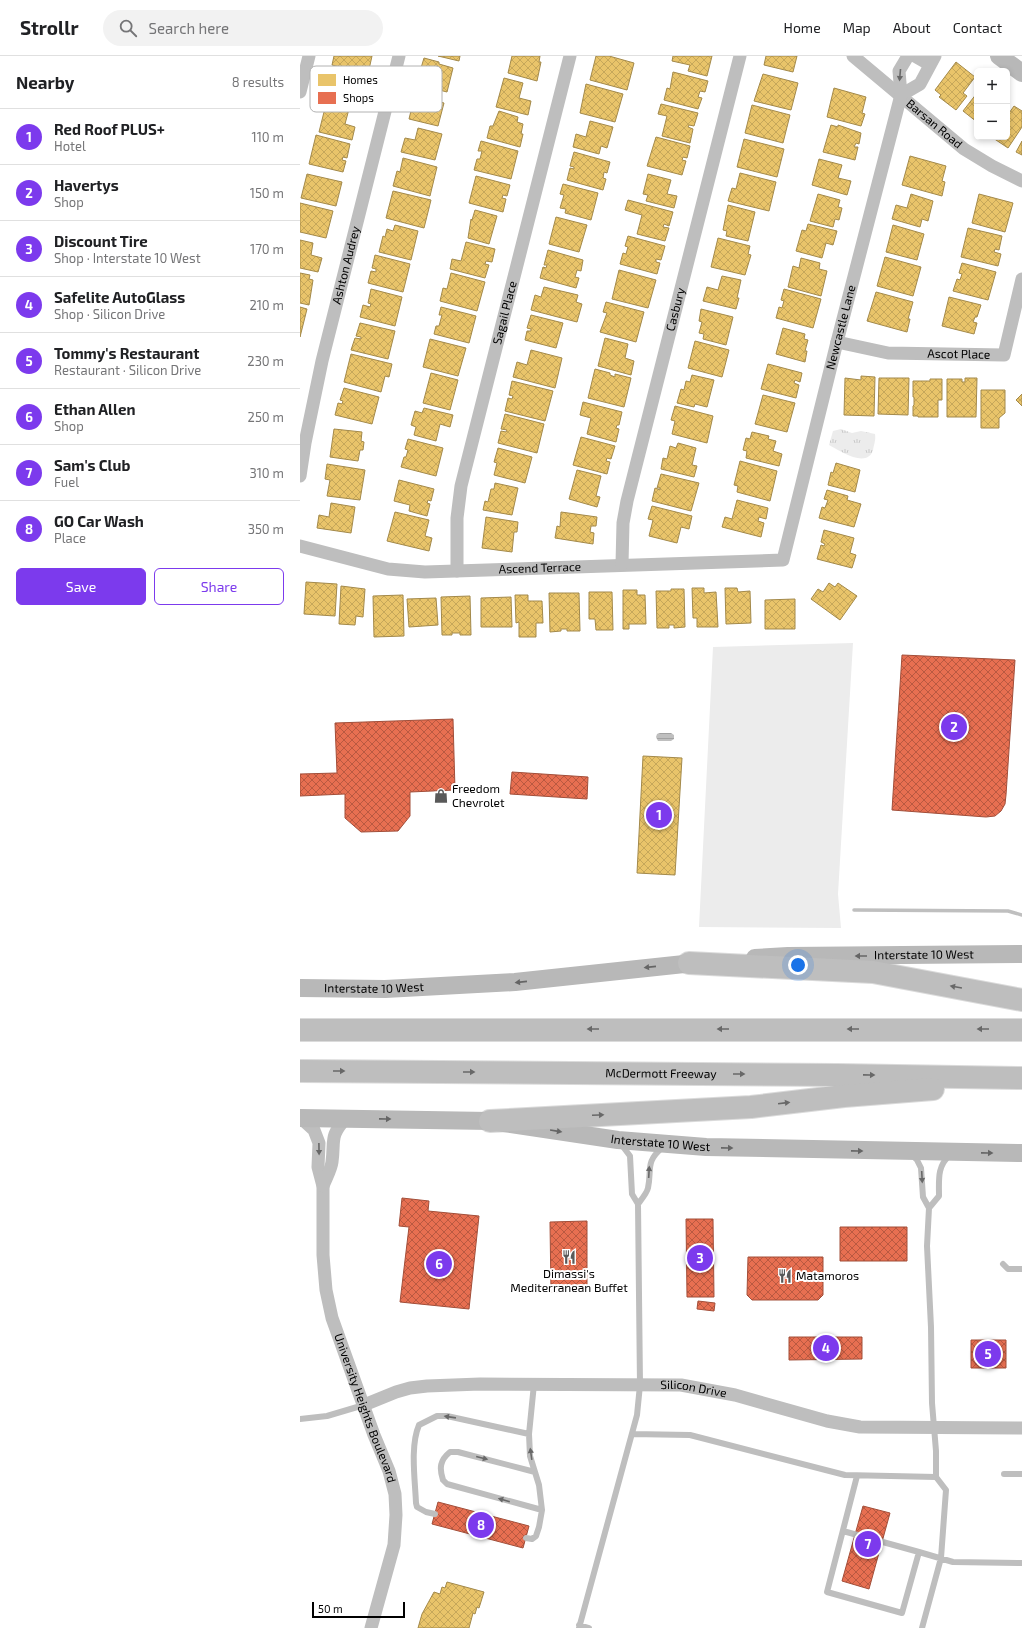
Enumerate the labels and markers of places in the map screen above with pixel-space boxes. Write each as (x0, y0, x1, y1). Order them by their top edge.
pin: 2 (941, 712, 967, 742)
place label: Freedom Chevrolet (452, 781, 505, 809)
shop icon: Freedom Chevrolet (433, 788, 449, 804)
pin: 1 (646, 800, 672, 830)
pin: 3 (687, 1243, 713, 1273)
pin: 6 (426, 1249, 452, 1279)
restaurant icon: Dimassi's Mediterranean Buffet (561, 1249, 577, 1265)
place label: Dimassi's Mediterranean Buffet (510, 1266, 628, 1294)
restaurant icon: Matamoros (777, 1268, 793, 1284)
place label: Matamoros (796, 1268, 859, 1282)
pin: 4 (813, 1333, 839, 1363)
pin: 5 (975, 1339, 1001, 1369)
pin: 8 (468, 1510, 494, 1540)
pin: 7 (855, 1529, 881, 1559)

